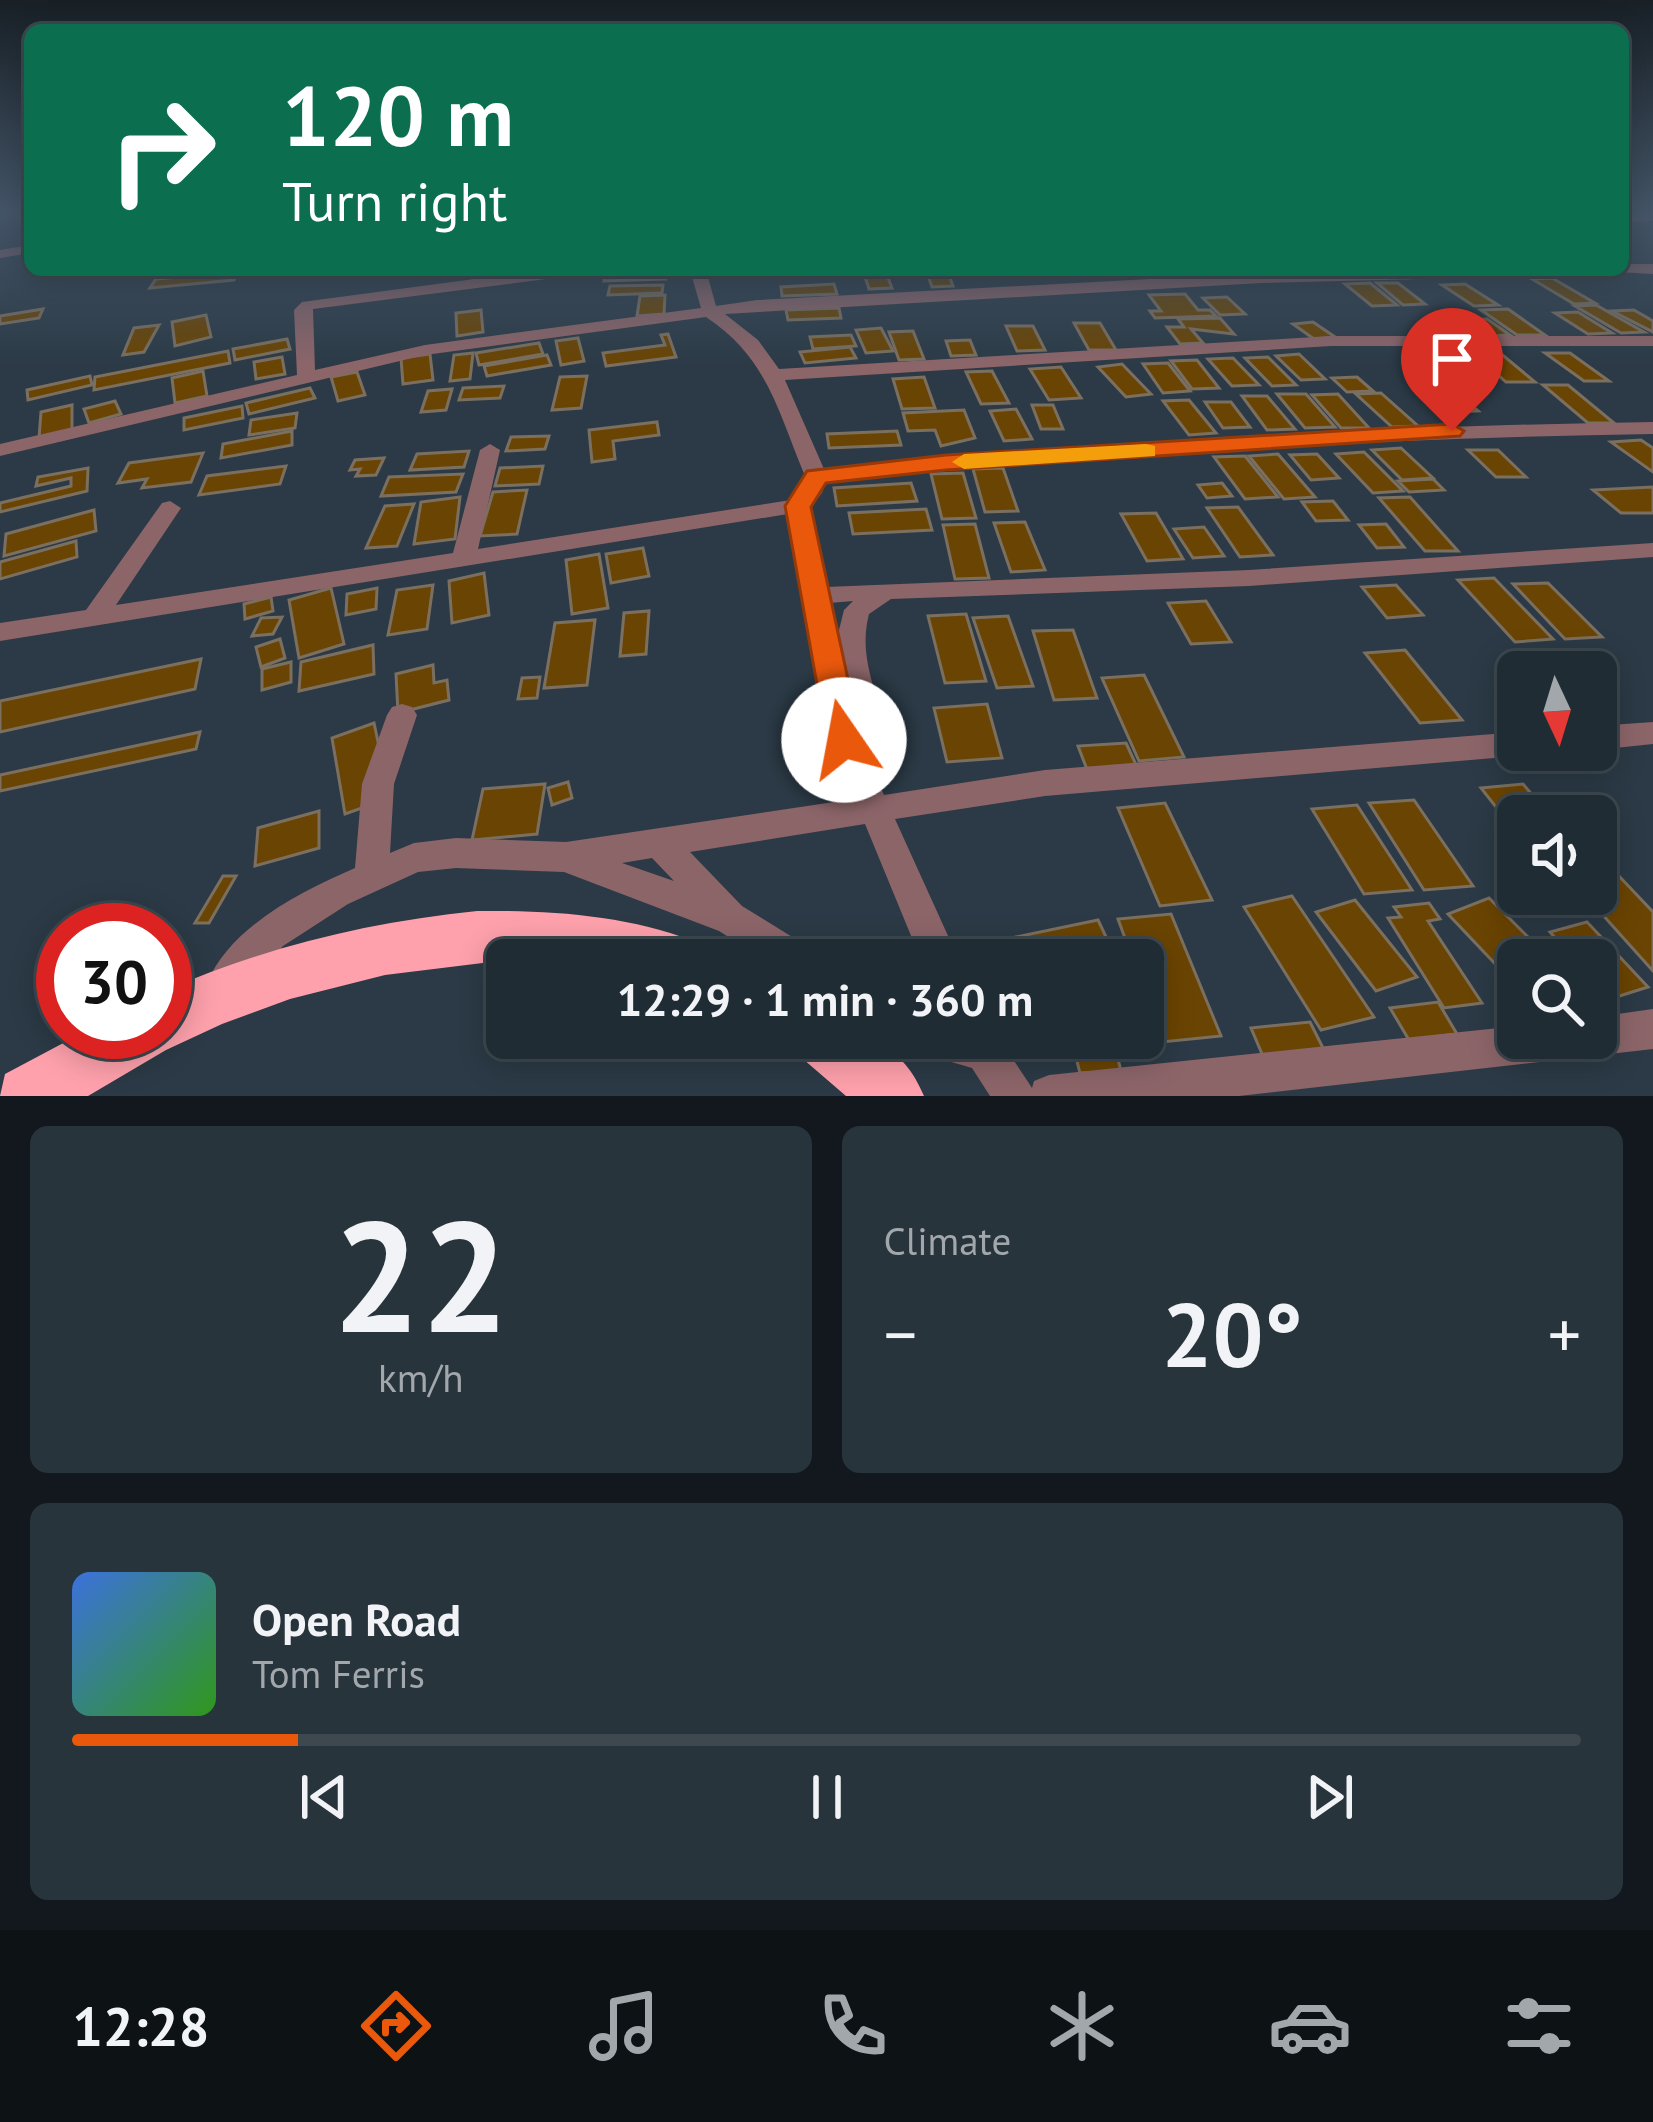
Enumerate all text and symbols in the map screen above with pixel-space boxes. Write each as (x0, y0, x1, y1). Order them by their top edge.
text: 120 m (282, 60, 514, 169)
icon: right (84, 72, 240, 228)
text: Turn right (282, 166, 507, 236)
pin (1401, 308, 1503, 431)
icon: arrive (1419, 326, 1485, 392)
north arrow (1497, 651, 1617, 771)
map controls (1497, 651, 1617, 1059)
position arrow (781, 677, 907, 803)
button: sound (1497, 795, 1617, 915)
speed limit sign: 30 (36, 903, 192, 1059)
button: search (1497, 939, 1617, 1059)
text: 12:29 · 1 min · 360 m (617, 970, 1033, 1028)
text: 22 (332, 1173, 509, 1375)
text: Climate (884, 1215, 1011, 1266)
text: 20° (1162, 1275, 1303, 1392)
text: − (884, 1291, 917, 1376)
text: + (1548, 1291, 1581, 1376)
text: km/h (378, 1352, 464, 1403)
text: Open Road (252, 1590, 461, 1648)
text: Tom Ferris (252, 1648, 425, 1699)
icon: previous (291, 1764, 357, 1830)
icon: pause (794, 1764, 860, 1830)
icon: next (1297, 1764, 1363, 1830)
icon: directions (354, 1984, 438, 2068)
icon: music (582, 1984, 666, 2068)
icon: phone (811, 1984, 895, 2068)
icon: climate (1040, 1984, 1124, 2068)
icon: car (1268, 1984, 1352, 2068)
icon: filters (1497, 1984, 1581, 2068)
text: 12:28 (72, 1991, 209, 2061)

